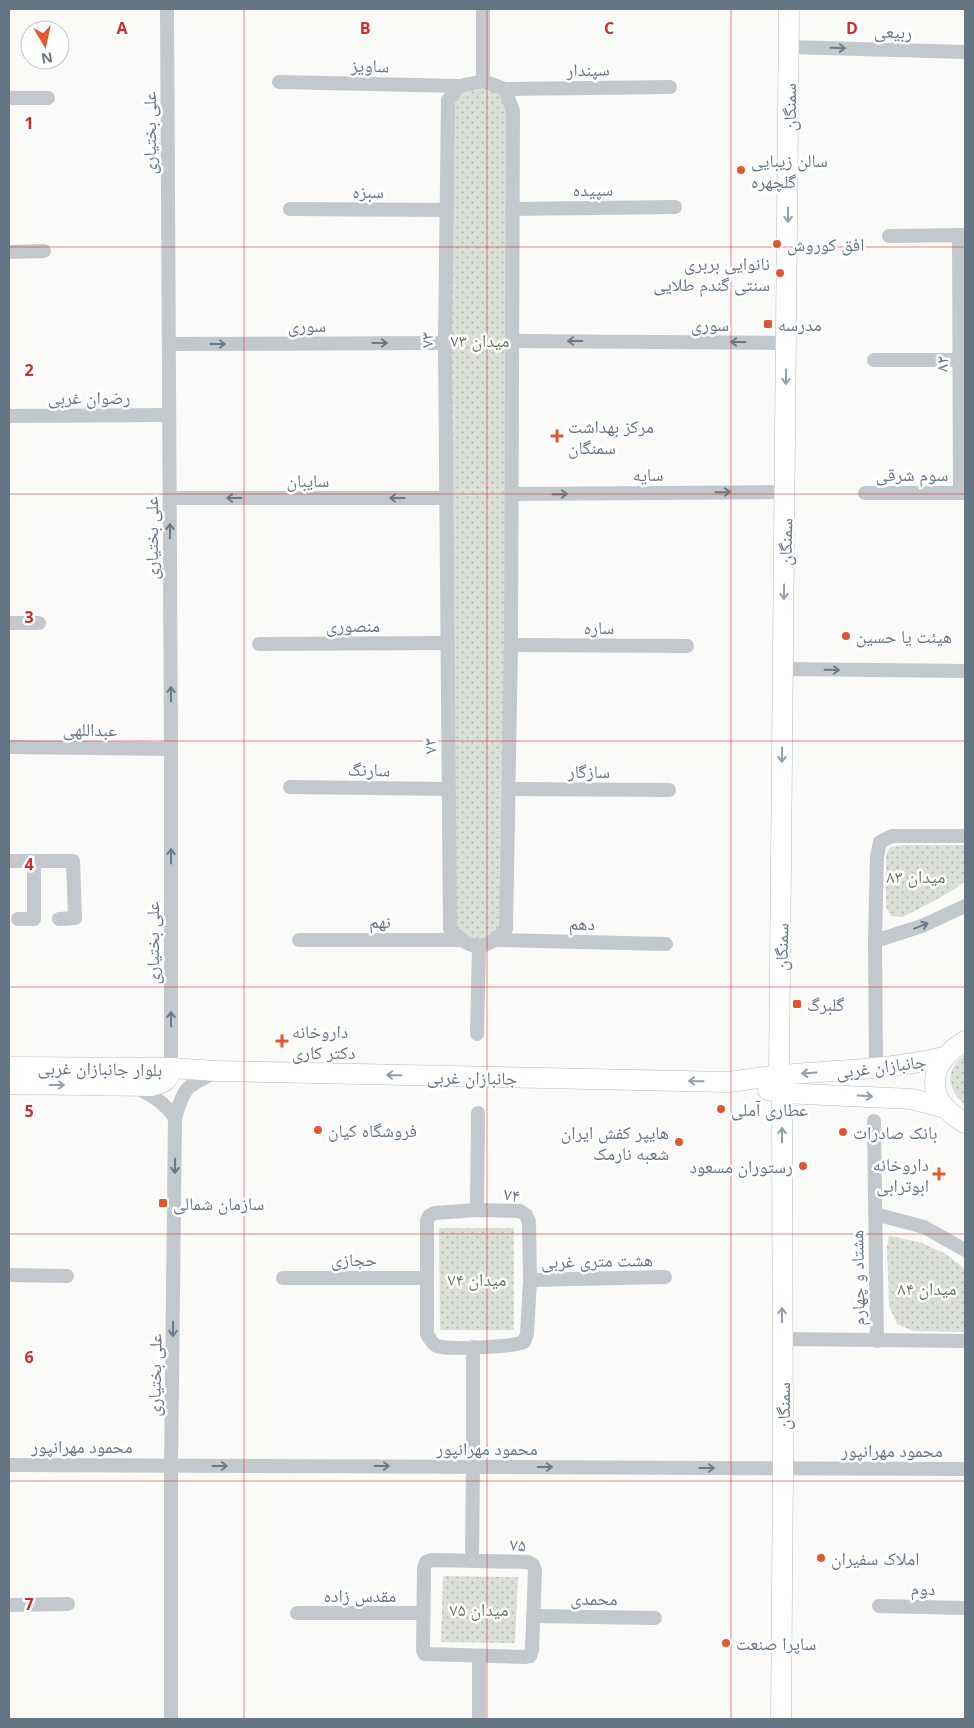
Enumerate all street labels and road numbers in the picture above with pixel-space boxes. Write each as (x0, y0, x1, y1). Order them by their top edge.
street label: ربیعی (873, 18, 913, 44)
street label: ساویز (350, 53, 389, 77)
street label: سپندار (565, 57, 610, 82)
street label: سمنگان (777, 83, 801, 131)
street label: علی بختیاری (137, 91, 161, 175)
street label: سپیده (572, 177, 614, 201)
street label: سبزه (352, 179, 384, 203)
street label: سوری (691, 312, 729, 336)
street label: سوری (288, 313, 326, 337)
street label: ۷۳ (414, 332, 438, 348)
street label: ۸۲ (929, 356, 953, 372)
street label: رضوان غربی (48, 385, 130, 409)
street label: سایه (632, 462, 664, 486)
street label: سوم شرقی (876, 462, 948, 487)
street label: سایبان (287, 468, 329, 492)
street label: علی بختیاری (139, 496, 163, 580)
street label: سمنگان (773, 518, 797, 566)
street label: منصوری (326, 613, 380, 637)
street label: ساره (584, 615, 614, 639)
street label: عبداللهی (62, 717, 118, 741)
street label: ۷۳ (417, 738, 441, 754)
street label: سارنگ (348, 757, 390, 781)
street label: سازگار (567, 759, 610, 783)
street label: علی بختیاری (140, 901, 164, 985)
street label: نهم (369, 909, 391, 934)
street label: دهم (569, 911, 595, 936)
street label: سمنگان (769, 923, 793, 971)
street label: جانبازان غربی (834, 1049, 928, 1083)
street label: بلوار جانبازان غربی (38, 1055, 163, 1081)
street label: جانبازان غربی (426, 1064, 518, 1090)
street label: ۷۴ (502, 1181, 522, 1207)
street label: هشتاد و چهارم (844, 1230, 871, 1326)
street label: حجازی (331, 1247, 377, 1271)
street label: هشت متری غربی (541, 1247, 653, 1273)
street label: علی بختیاری (141, 1333, 167, 1417)
street label: سمنگان (771, 1382, 795, 1430)
street label: محمود مهرانپور (30, 1434, 133, 1458)
street label: محمود مهرانپور (435, 1436, 538, 1460)
street label: محمود مهرانپور (840, 1438, 943, 1462)
street label: ۷۵ (509, 1531, 527, 1557)
street label: دوم (910, 1576, 936, 1601)
street label: مقدس زاده (324, 1583, 396, 1607)
street label: محمدی (570, 1586, 618, 1610)

